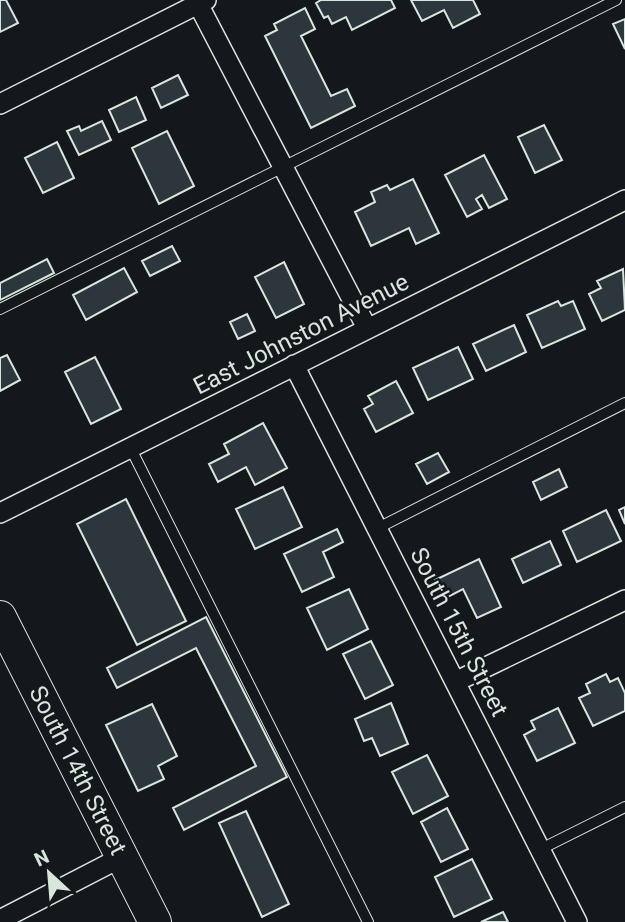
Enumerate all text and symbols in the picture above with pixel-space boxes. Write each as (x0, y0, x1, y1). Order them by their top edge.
street label: East Johnston Avenue (189, 268, 413, 400)
street label: South 15th Street (404, 543, 514, 721)
street label: South 14th Street (23, 681, 133, 860)
north arrow (14, 838, 84, 908)
text: N (31, 845, 53, 871)

